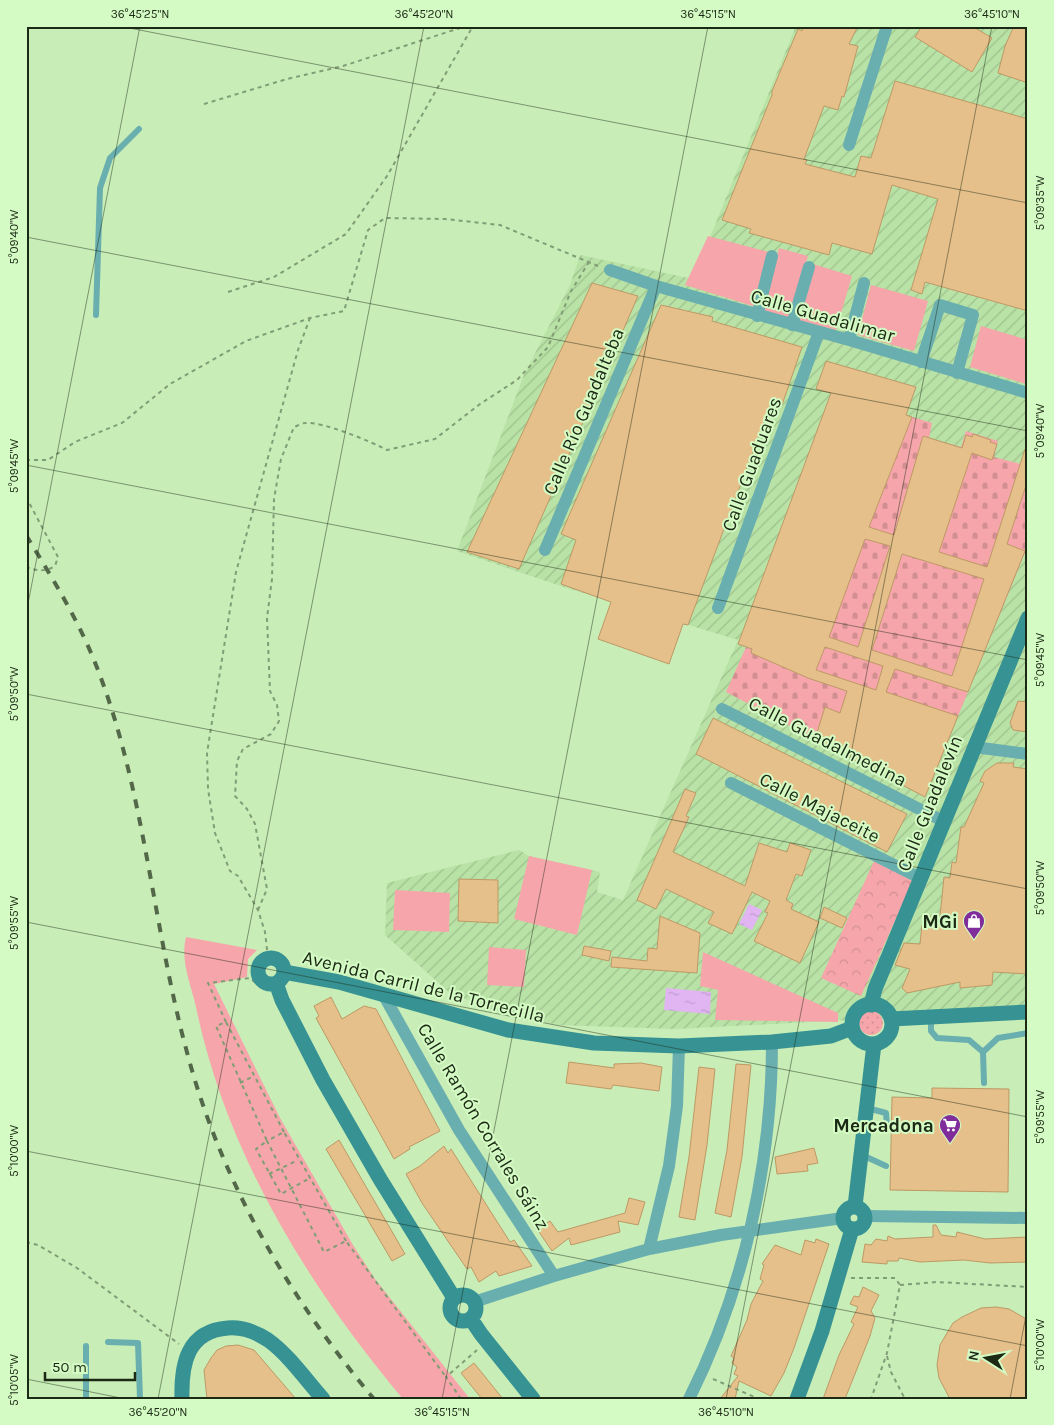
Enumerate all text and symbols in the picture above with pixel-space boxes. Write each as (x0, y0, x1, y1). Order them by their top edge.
text: 36°45'25"N (111, 7, 169, 21)
text: 36°45'20"N (394, 7, 454, 21)
text: 36°45'15"N (680, 7, 736, 21)
text: 36°45'10"N (964, 7, 1020, 21)
text: 5°09'35"W (1033, 175, 1047, 230)
text: 5°09'40"W (7, 209, 21, 264)
street label: Calle Guadalimar (748, 285, 897, 347)
street label: Calle Río Guadalteba (539, 325, 629, 498)
street label: Calle Guaduares (717, 394, 786, 534)
text: 5°09'40"W (1033, 403, 1047, 458)
text: 5°09'45"W (7, 439, 21, 493)
text: 5°09'45"W (1033, 633, 1047, 687)
text: 5°09'50"W (7, 666, 21, 721)
street label: Calle Guadalmedina (745, 692, 910, 791)
street label: Calle Guadalevín (893, 732, 967, 875)
street label: Calle Majaceite (756, 768, 883, 848)
text: 5°09'50"W (1033, 860, 1047, 915)
text: 5°09'55"W (7, 895, 21, 950)
shop icon: MGi (962, 909, 986, 940)
place label: MGi (922, 911, 958, 933)
street label: Avenida Carril de la Torrecilla (300, 946, 547, 1028)
street label: Calle Ramón Corrales Sáinz (413, 1019, 554, 1234)
text: 5°09'55"W (1033, 1089, 1047, 1144)
supermarket icon: Mercadona (938, 1113, 962, 1144)
place label: Mercadona (833, 1115, 934, 1137)
text: 5°10'00"W (7, 1125, 21, 1177)
text: 5°10'00"W (1033, 1319, 1047, 1371)
north arrow (962, 1332, 1012, 1382)
text: N (964, 1349, 983, 1362)
scale bar (45, 1350, 135, 1382)
text: 5°10'05"W (7, 1354, 21, 1406)
text: 50 m (52, 1358, 87, 1376)
text: 36°45'20"N (128, 1405, 188, 1419)
text: 36°45'15"N (414, 1405, 470, 1419)
text: 36°45'10"N (698, 1405, 754, 1419)

